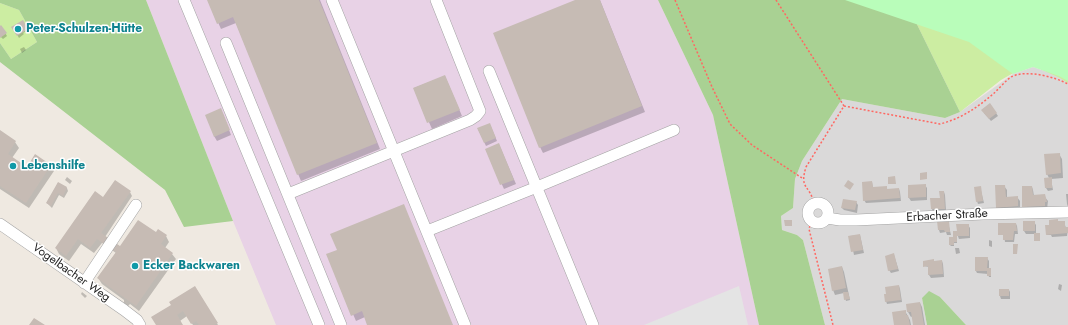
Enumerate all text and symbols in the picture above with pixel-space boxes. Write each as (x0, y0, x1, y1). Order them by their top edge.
place label: Peter-Schulzen-Hütte (26, 22, 142, 36)
marker: Peter-Schulzen-Hütte (13, 24, 23, 34)
place label: Lebenshilfe (21, 159, 85, 173)
marker: Lebenshilfe (8, 161, 18, 171)
street label: Erbacher Straße (906, 207, 988, 225)
street label: Vogelbacher Weg (29, 241, 113, 305)
place label: Ecker Backwaren (143, 259, 240, 273)
marker: Ecker Backwaren (130, 261, 140, 271)

